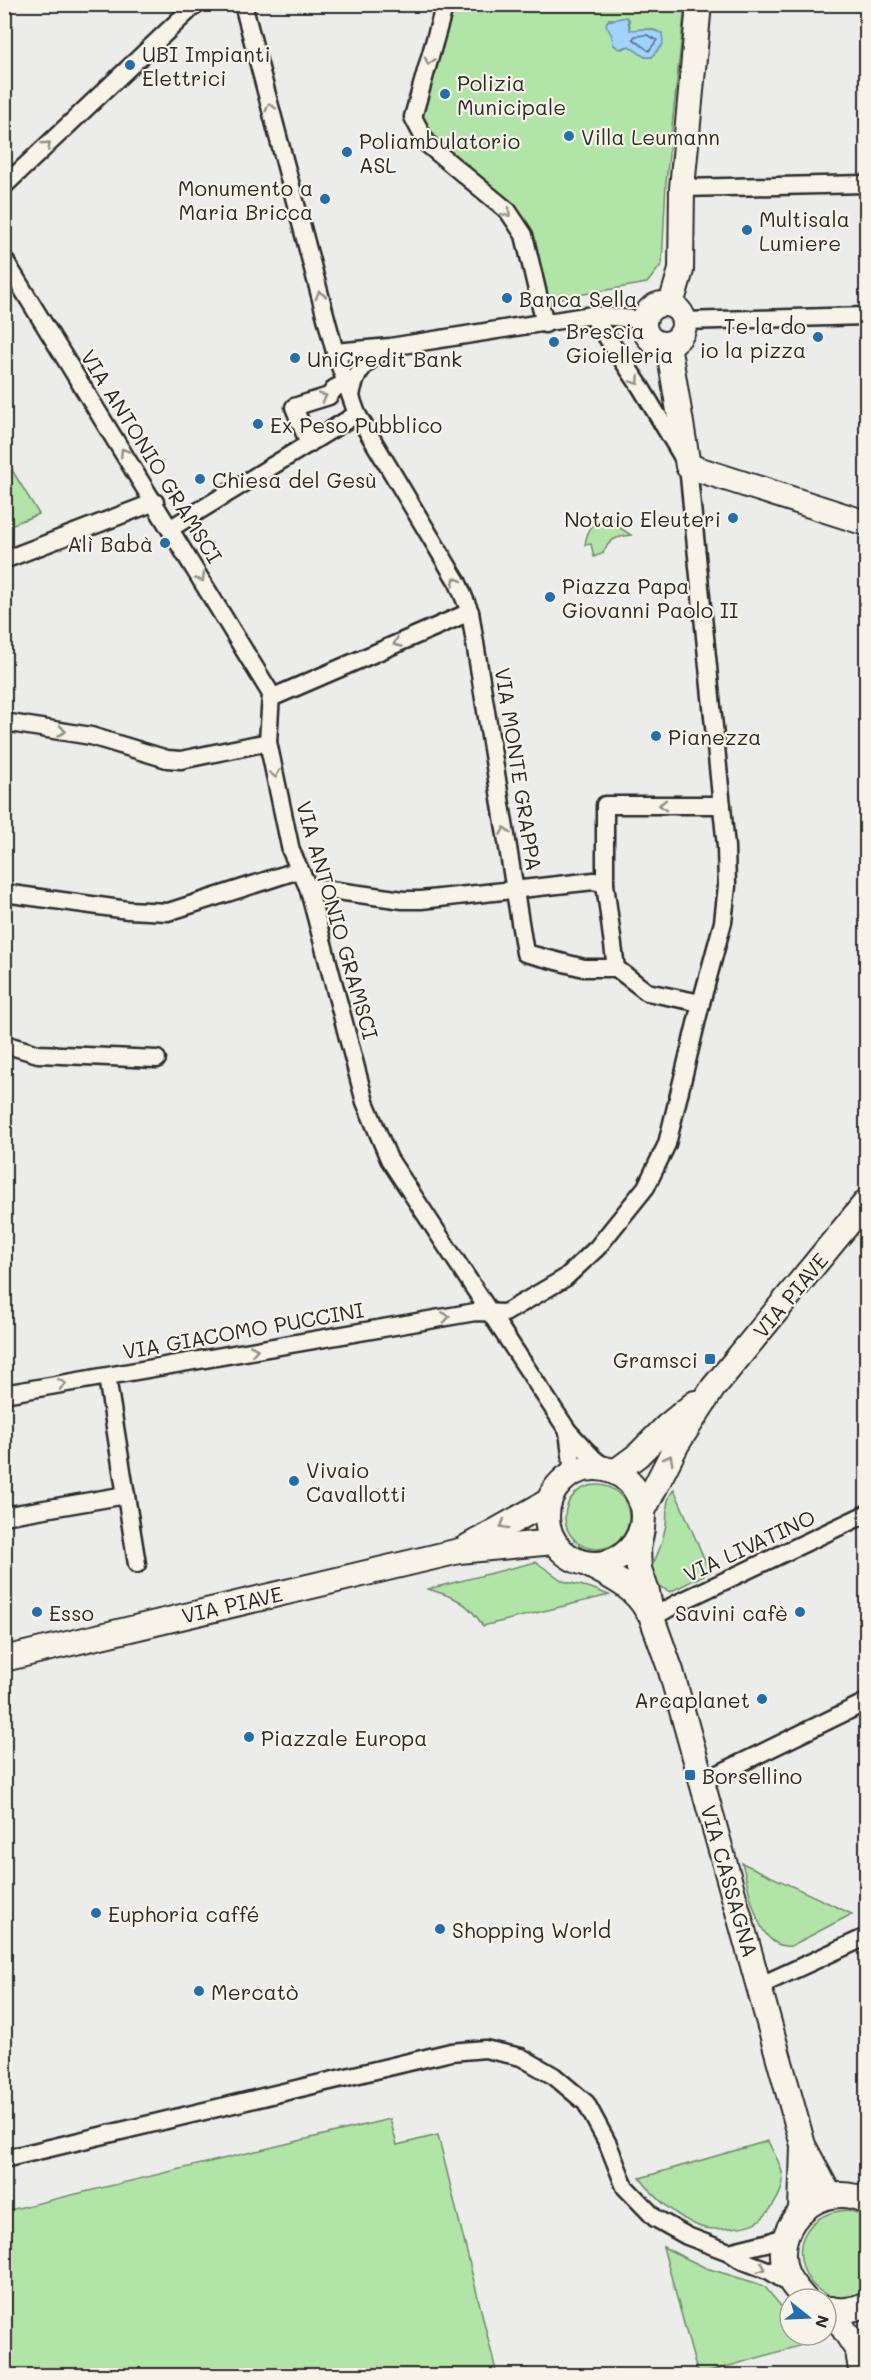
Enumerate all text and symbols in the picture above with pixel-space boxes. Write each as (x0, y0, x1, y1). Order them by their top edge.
place label: UBI Impianti Elettrici (142, 40, 271, 91)
one-way arrow (424, 55, 436, 66)
marker: UBI Impianti Elettrici (123, 58, 137, 72)
place label: Polizia Municipale (457, 69, 566, 120)
marker: Polizia Municipale (438, 87, 452, 101)
one-way arrow (265, 102, 278, 112)
place label: Villa Leumann (581, 123, 720, 150)
place label: Poliambulatorio ASL (359, 127, 520, 178)
marker: Villa Leumann (562, 129, 576, 143)
one-way arrow (40, 142, 51, 153)
marker: Poliambulatorio ASL (340, 145, 354, 159)
place label: Monumento a Maria Bricca (178, 174, 313, 225)
marker: Monumento a Maria Bricca (318, 192, 332, 206)
place label: Multisala Lumiere (759, 205, 850, 256)
one-way arrow (500, 206, 511, 217)
marker: Multisala Lumiere (740, 223, 754, 237)
place label: Banca Sella (519, 285, 637, 312)
one-way arrow (315, 291, 327, 301)
marker: Banca Sella (500, 291, 514, 305)
place label: Te la do io la pizza (700, 312, 806, 363)
place label: Brescia Gioielleria (566, 317, 673, 368)
marker: Te la do io la pizza (811, 330, 825, 344)
marker: Brescia Gioielleria (547, 335, 561, 349)
street label: VIA ANTONIO GRAMSCI (75, 344, 229, 568)
place label: UniCredit Bank (307, 345, 462, 372)
marker: UniCredit Bank (288, 351, 302, 365)
one-way arrow (629, 375, 641, 385)
one-way arrow (316, 392, 327, 404)
place label: Ex Peso Pubblico (270, 411, 442, 438)
marker: Ex Peso Pubblico (251, 417, 265, 431)
one-way arrow (120, 448, 131, 459)
place label: Chiesa del Gesù (212, 466, 377, 493)
marker: Chiesa del Gesù (193, 472, 207, 486)
place label: Notaio Eleuteri (564, 505, 721, 532)
marker: Notaio Eleuteri (726, 511, 740, 525)
place label: Alì Babà (67, 530, 153, 557)
marker: Alì Babà (158, 536, 172, 550)
one-way arrow (193, 572, 205, 582)
place label: Piazza Papa Giovanni Paolo II (562, 572, 738, 623)
one-way arrow (452, 577, 463, 587)
marker: Piazza Papa Giovanni Paolo II (543, 590, 557, 604)
one-way arrow (393, 636, 404, 648)
street label: VIA MONTE GRAPPA (490, 665, 548, 873)
place label: Pianezza (668, 723, 761, 750)
one-way arrow (57, 724, 67, 737)
marker: Pianezza (649, 729, 663, 743)
one-way arrow (267, 769, 280, 779)
street label: VIA ANTONIO GRAMSCI (291, 798, 385, 1042)
one-way arrow (659, 799, 668, 811)
one-way arrow (499, 826, 512, 836)
street label: VIA PIAVE (747, 1247, 833, 1343)
street label: VIA GIACOMO PUCCINI (120, 1295, 366, 1365)
one-way arrow (442, 1311, 451, 1323)
one-way arrow (249, 1344, 259, 1357)
place label: Gramsci (613, 1346, 698, 1373)
marker: Gramsci (703, 1352, 717, 1366)
one-way arrow (58, 1379, 67, 1391)
one-way arrow (662, 1455, 673, 1465)
place label: Vivaio Cavallotti (306, 1456, 406, 1507)
marker: Vivaio Cavallotti (287, 1474, 301, 1488)
street label: VIA LIVATINO (679, 1503, 819, 1587)
one-way arrow (500, 1518, 510, 1530)
street label: VIA PIAVE (179, 1579, 285, 1629)
place label: Esso (49, 1599, 94, 1626)
place label: Savini cafè (675, 1599, 788, 1626)
marker: Esso (30, 1605, 44, 1619)
marker: Savini cafè (793, 1605, 807, 1619)
place label: Arcaplanet (634, 1686, 750, 1713)
marker: Arcaplanet (755, 1692, 769, 1706)
place label: Piazzale Europa (261, 1724, 427, 1751)
marker: Piazzale Europa (242, 1730, 256, 1744)
place label: Borsellino (702, 1762, 802, 1789)
marker: Borsellino (683, 1768, 697, 1782)
street label: VIA CASSAGNA (695, 1802, 765, 1960)
place label: Euphoria caffé (108, 1900, 259, 1927)
marker: Euphoria caffé (89, 1906, 103, 1920)
place label: Shopping World (452, 1916, 611, 1943)
marker: Shopping World (433, 1922, 447, 1936)
place label: Mercatò (211, 1978, 298, 2005)
marker: Mercatò (192, 1984, 206, 1998)
one-way arrow (755, 2261, 766, 2273)
north arrow (778, 2287, 838, 2347)
text: N (811, 2313, 835, 2331)

